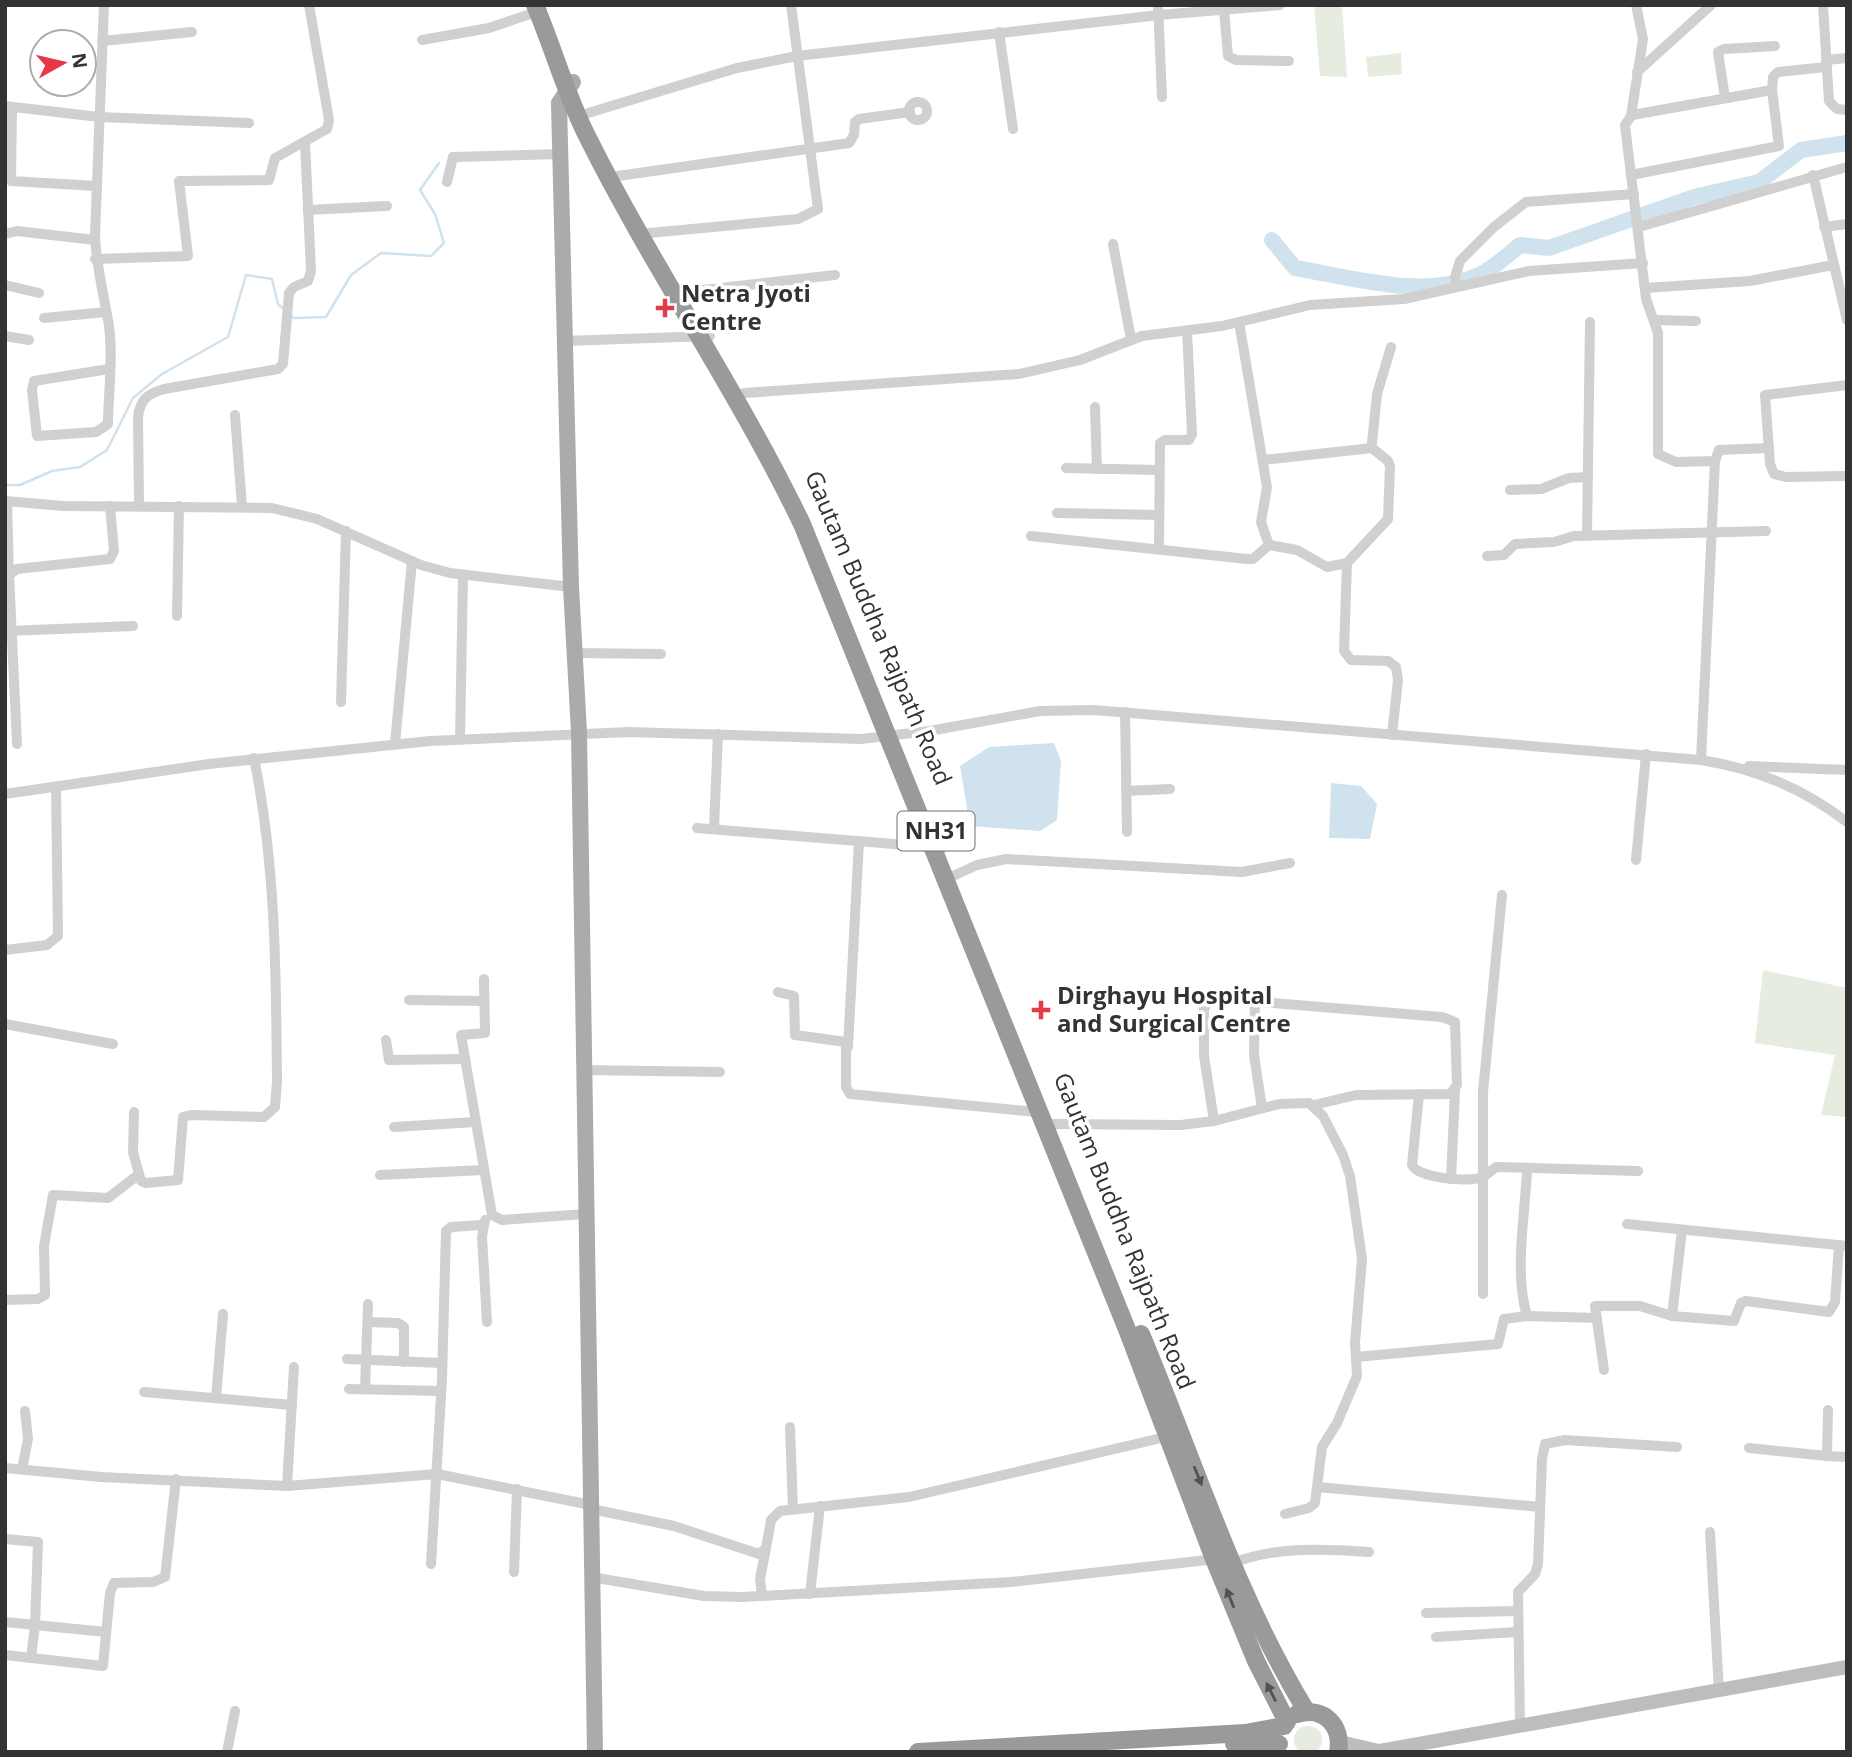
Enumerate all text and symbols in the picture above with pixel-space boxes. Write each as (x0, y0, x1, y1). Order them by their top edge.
north arrow (28, 28, 98, 98)
text: N (66, 51, 94, 70)
place label: Netra Jyoti Centre (681, 276, 811, 337)
marker: Netra Jyoti Centre (655, 298, 675, 318)
street label: Gautam Buddha Rajpath Road (798, 465, 961, 790)
road number: NH31 (898, 811, 974, 850)
place label: Dirghayu Hospital and Surgical Centre (1057, 978, 1291, 1039)
marker: Dirghayu Hospital and Surgical Centre (1031, 1000, 1051, 1020)
street label: Gautam Buddha Rajpath Road (1047, 1067, 1204, 1394)
one-way arrow (1192, 1465, 1203, 1486)
one-way arrow (1224, 1588, 1236, 1608)
one-way arrow (1266, 1681, 1278, 1701)

